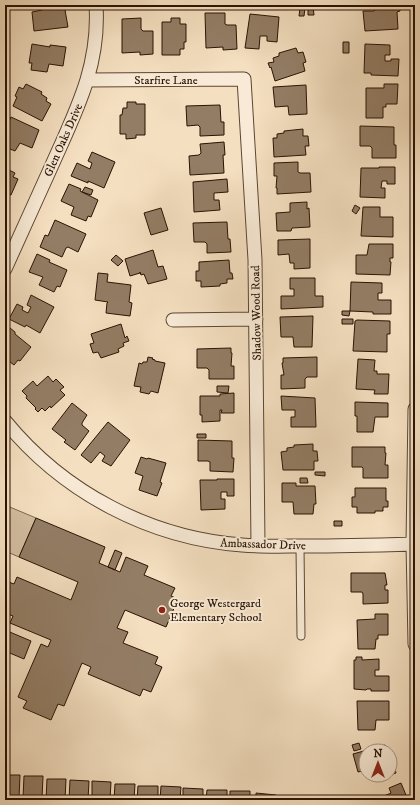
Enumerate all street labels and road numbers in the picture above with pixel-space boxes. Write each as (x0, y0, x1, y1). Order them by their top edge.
street label: Starfire Lane (134, 73, 198, 88)
street label: Glen Oaks Drive (41, 101, 86, 179)
street label: Shadow Wood Road (248, 265, 265, 361)
street label: Ambassador Drive (220, 536, 306, 553)

